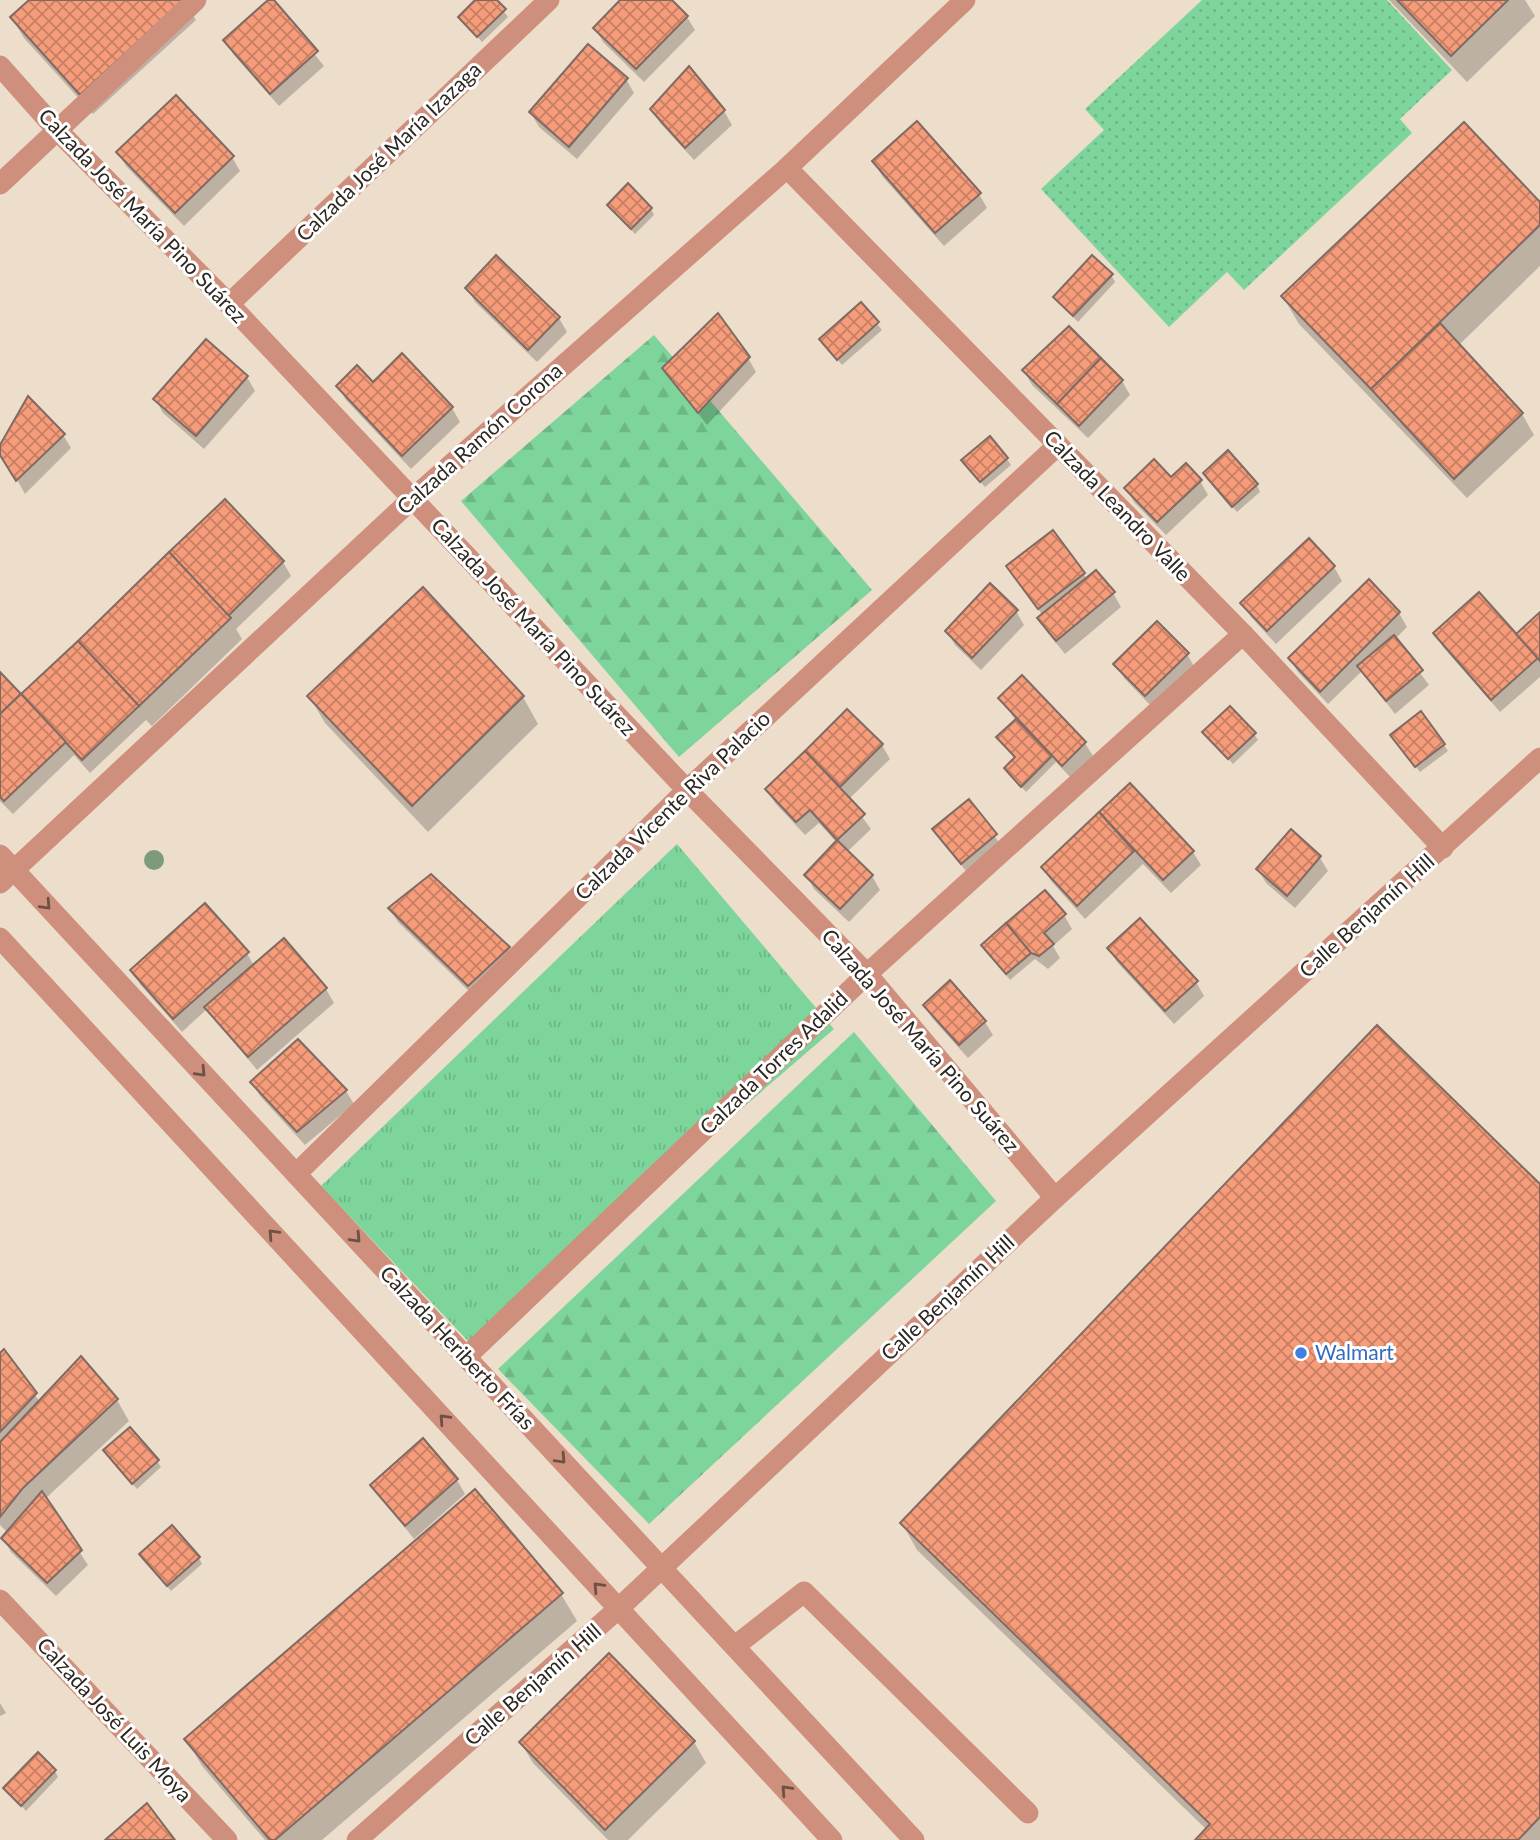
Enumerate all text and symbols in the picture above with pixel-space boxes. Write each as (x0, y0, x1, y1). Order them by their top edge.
street label: Calzada José María Izazaga (290, 56, 486, 246)
street label: Calzada José María Pino Suárez (34, 103, 252, 327)
street label: Calzada Ramón Corona (391, 357, 567, 519)
street label: Calzada Leandro Valle (1040, 424, 1196, 586)
street label: Calzada José María Pino Suárez (427, 512, 641, 740)
street label: Calzada Vicente Riva Palacio (569, 705, 775, 905)
street label: Calle Benjamín Hill (1293, 848, 1439, 982)
one-way arrow (38, 897, 51, 910)
street label: Calzada José María Pino Suárez (817, 923, 1025, 1157)
street label: Calzada Torres Adalid (694, 985, 852, 1139)
one-way arrow (193, 1064, 206, 1077)
one-way arrow (269, 1229, 281, 1242)
street label: Calle Benjamín Hill (875, 1229, 1019, 1365)
one-way arrow (348, 1230, 360, 1243)
street label: Calzada Heriberto Frías (376, 1260, 541, 1434)
place label: Walmart (1315, 1339, 1394, 1364)
marker: Walmart (1293, 1345, 1309, 1361)
one-way arrow (439, 1414, 452, 1427)
one-way arrow (552, 1451, 565, 1464)
one-way arrow (594, 1582, 606, 1595)
street label: Calle Benjamín Hill (459, 1618, 605, 1750)
street label: Calzada José Luis Moya (32, 1632, 198, 1806)
one-way arrow (781, 1785, 794, 1798)

